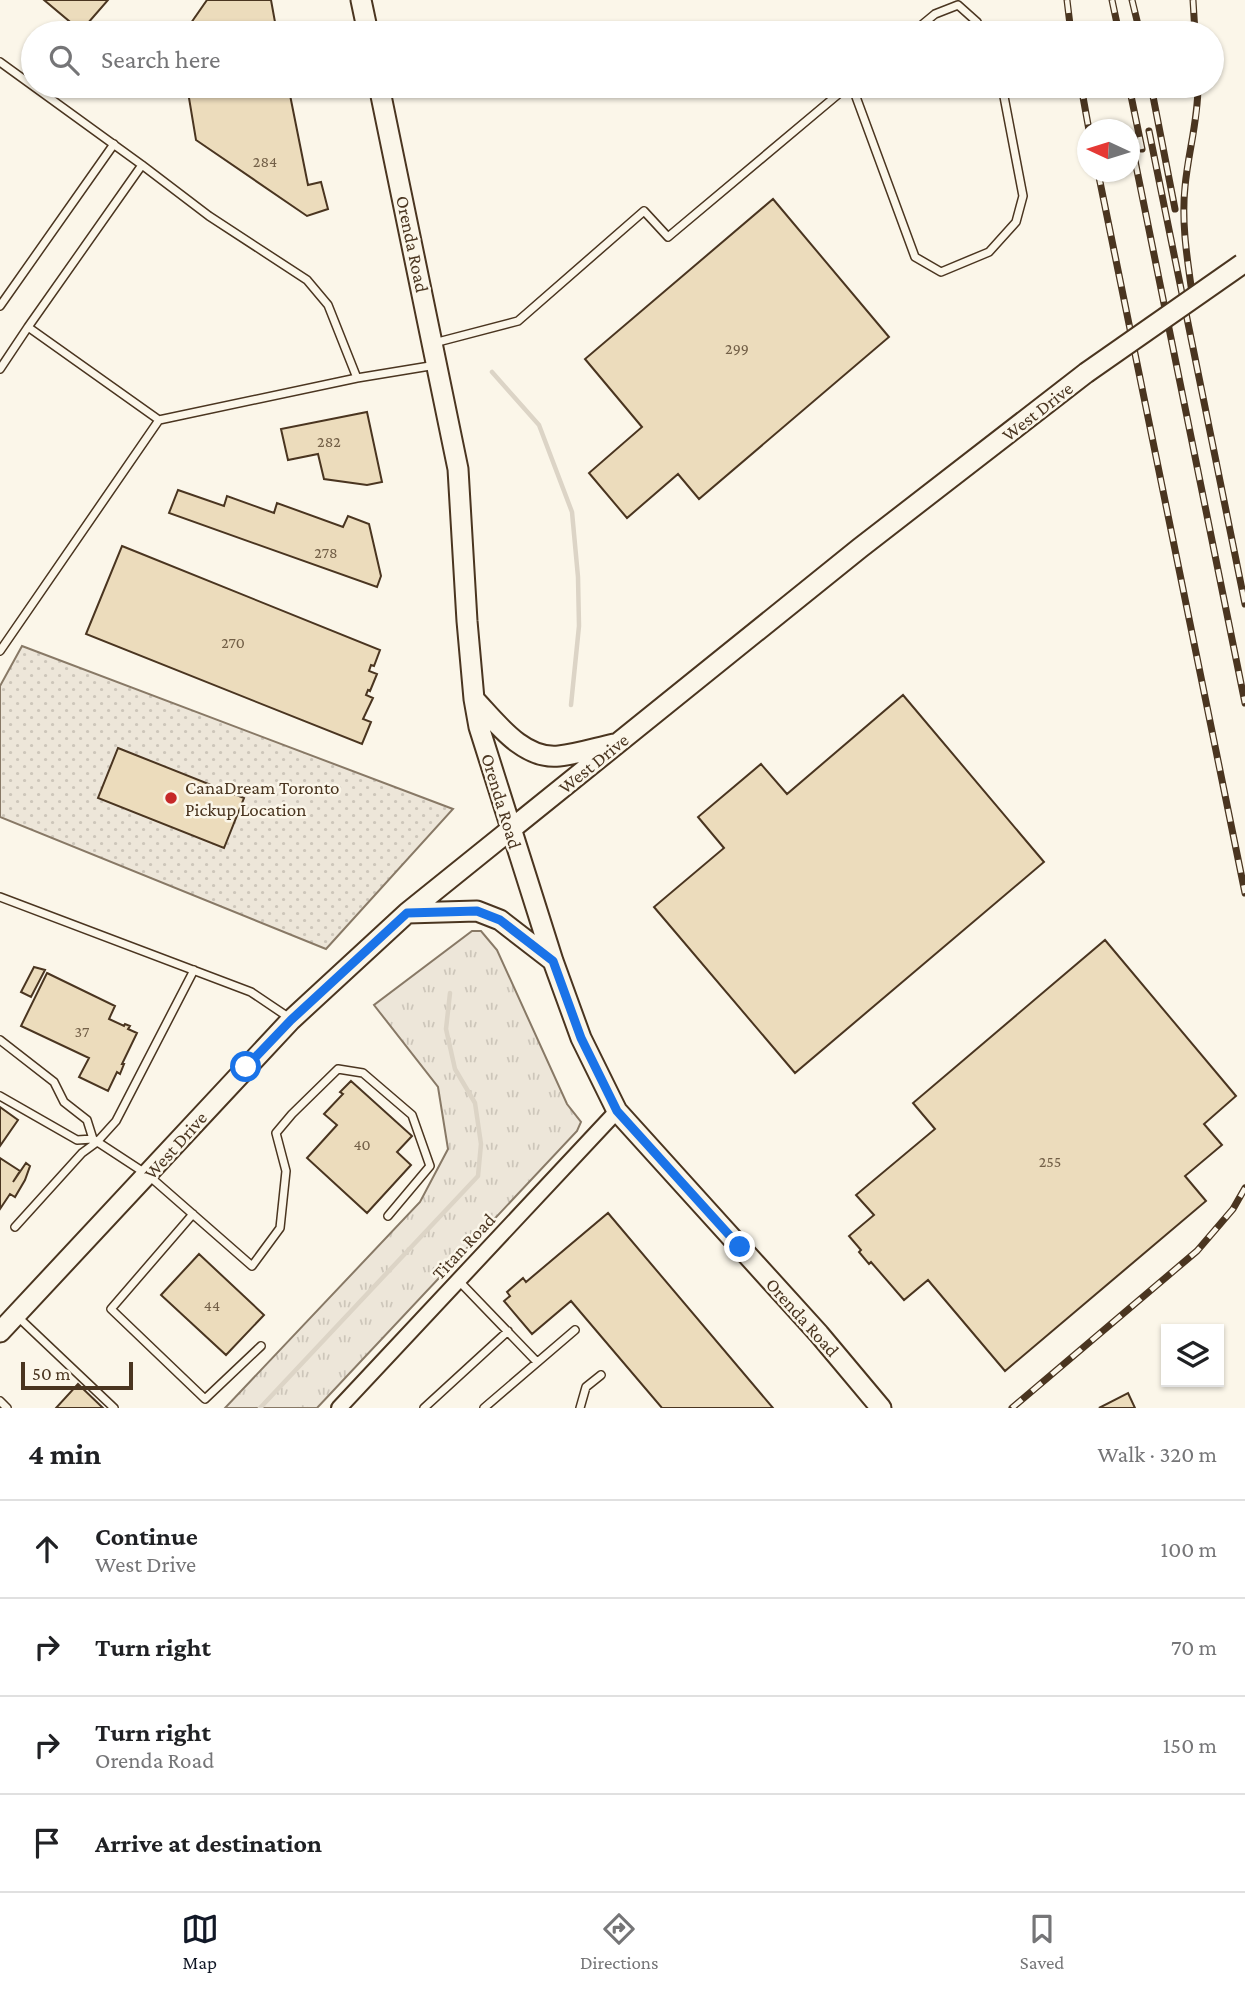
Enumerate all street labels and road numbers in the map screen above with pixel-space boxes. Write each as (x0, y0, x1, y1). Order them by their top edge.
street label: Orenda Road (392, 194, 433, 294)
street label: West Drive (998, 377, 1077, 445)
street label: West Drive (554, 729, 632, 798)
street label: Orenda Road (477, 751, 526, 851)
street label: West Drive (140, 1107, 211, 1183)
street label: Titan Road (428, 1209, 499, 1284)
street label: Orenda Road (762, 1274, 843, 1361)

